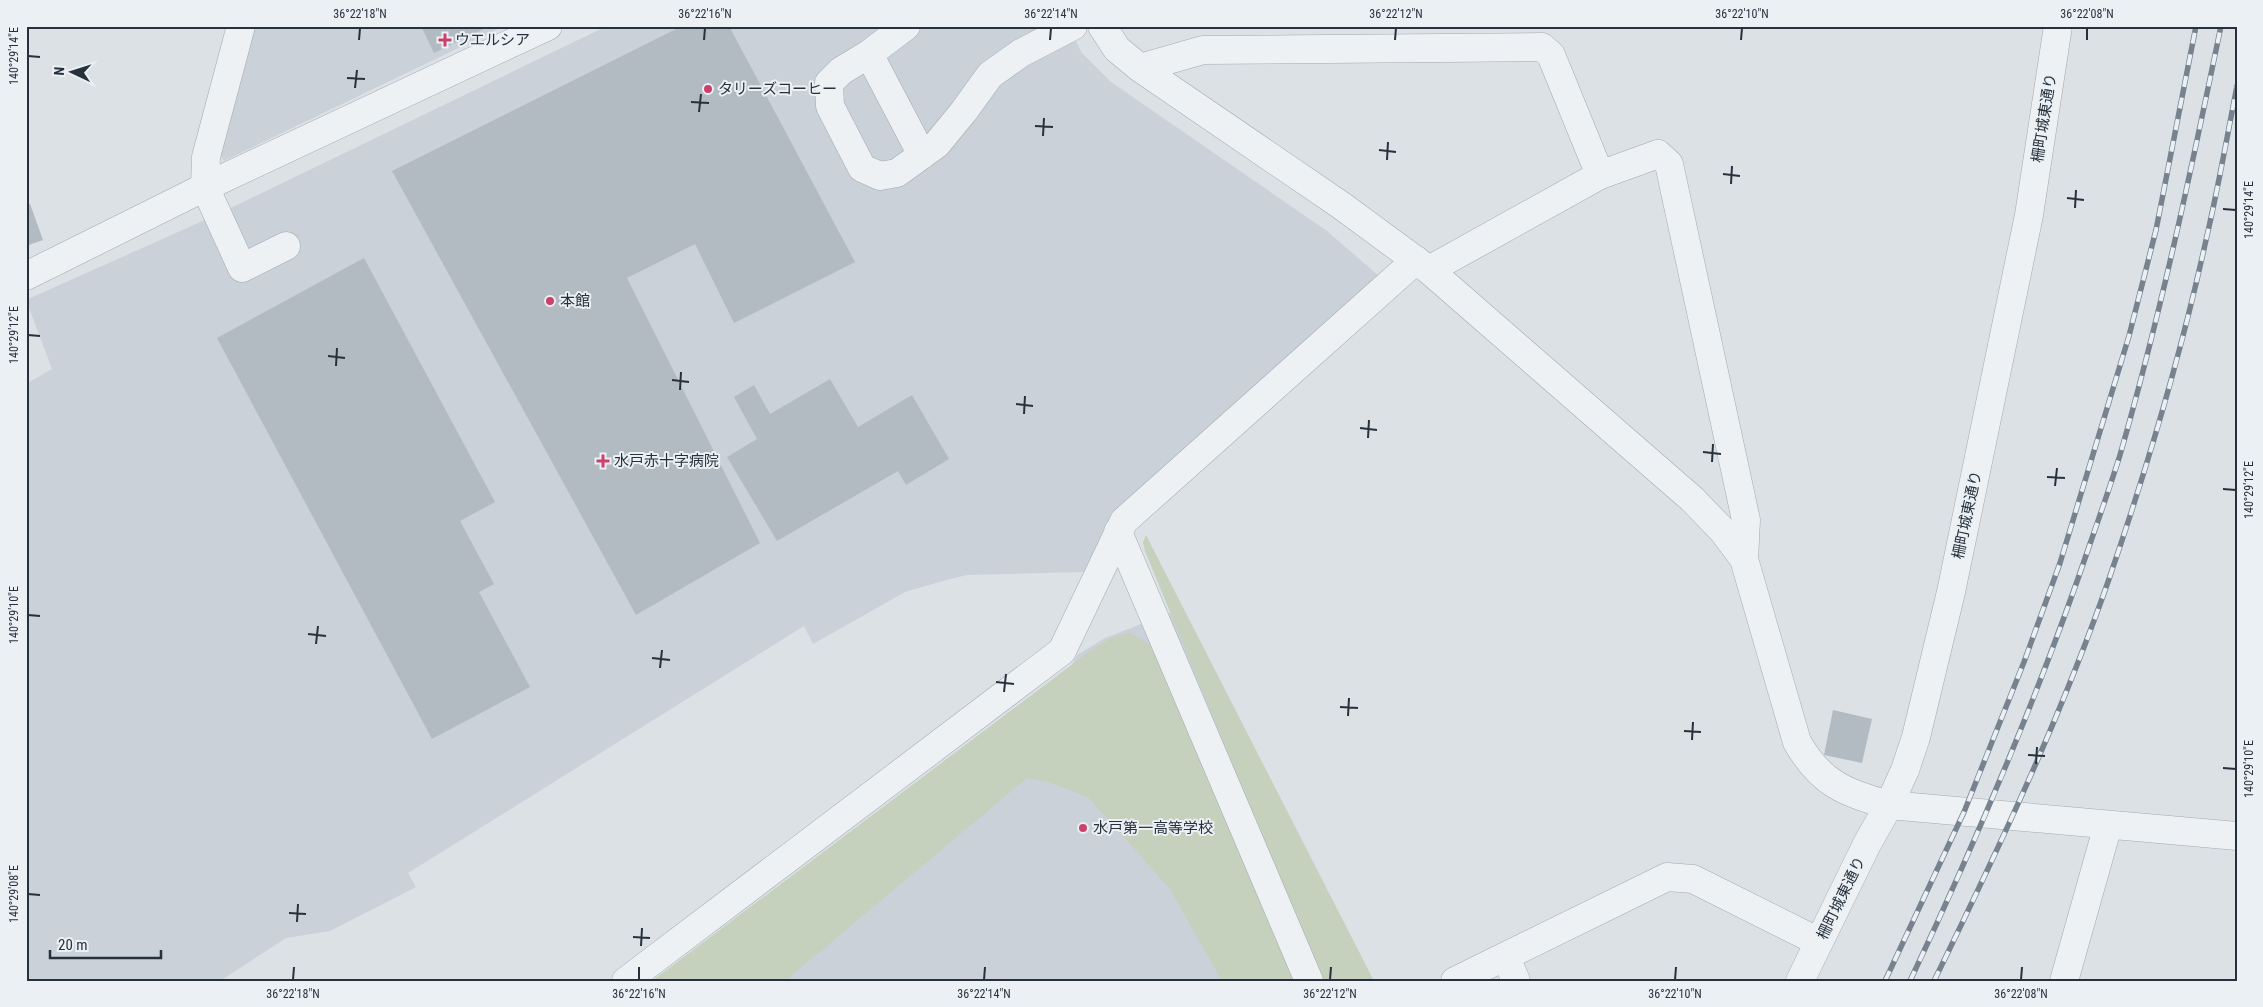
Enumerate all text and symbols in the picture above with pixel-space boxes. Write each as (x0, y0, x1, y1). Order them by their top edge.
text: 36°22'18"N (333, 7, 387, 21)
text: 36°22'16"N (678, 7, 732, 21)
text: 36°22'14"N (1024, 7, 1078, 21)
text: 36°22'12"N (1369, 7, 1423, 21)
text: 36°22'10"N (1715, 7, 1769, 21)
text: 36°22'08"N (2060, 7, 2114, 21)
text: 140°29'14"E (7, 27, 21, 85)
place label: ウエルシア (455, 31, 530, 49)
marker: ウエルシア (439, 34, 451, 46)
north arrow (48, 48, 98, 98)
text: N (51, 66, 67, 76)
street label: 柵町城東通り (2028, 72, 2060, 164)
place label: タリーズコーヒー (718, 80, 837, 98)
marker: タリーズコーヒー (702, 83, 714, 95)
text: 140°29'14"E (2242, 181, 2256, 239)
place label: 本館 (560, 292, 590, 310)
marker: 本館 (544, 295, 556, 307)
text: 140°29'12"E (7, 306, 21, 364)
place label: 水戸赤十字病院 (614, 452, 719, 470)
marker: 水戸赤十字病院 (596, 454, 610, 468)
text: 140°29'12"E (2242, 461, 2256, 519)
street label: 柵町城東通り (1949, 469, 1985, 561)
text: 140°29'10"E (7, 586, 21, 644)
text: 140°29'10"E (2242, 740, 2256, 798)
place label: 水戸第一高等学校 (1093, 819, 1213, 837)
marker: 水戸第一高等学校 (1077, 822, 1089, 834)
street label: 柵町城東通り (1813, 854, 1869, 942)
text: 140°29'08"E (7, 865, 21, 923)
scale bar (50, 927, 161, 959)
text: 20 m (58, 936, 88, 954)
text: 36°22'18"N (266, 987, 320, 1001)
text: 36°22'16"N (612, 987, 666, 1001)
text: 36°22'14"N (957, 987, 1011, 1001)
text: 36°22'12"N (1303, 987, 1357, 1001)
text: 36°22'10"N (1648, 987, 1702, 1001)
text: 36°22'08"N (1994, 987, 2048, 1001)

